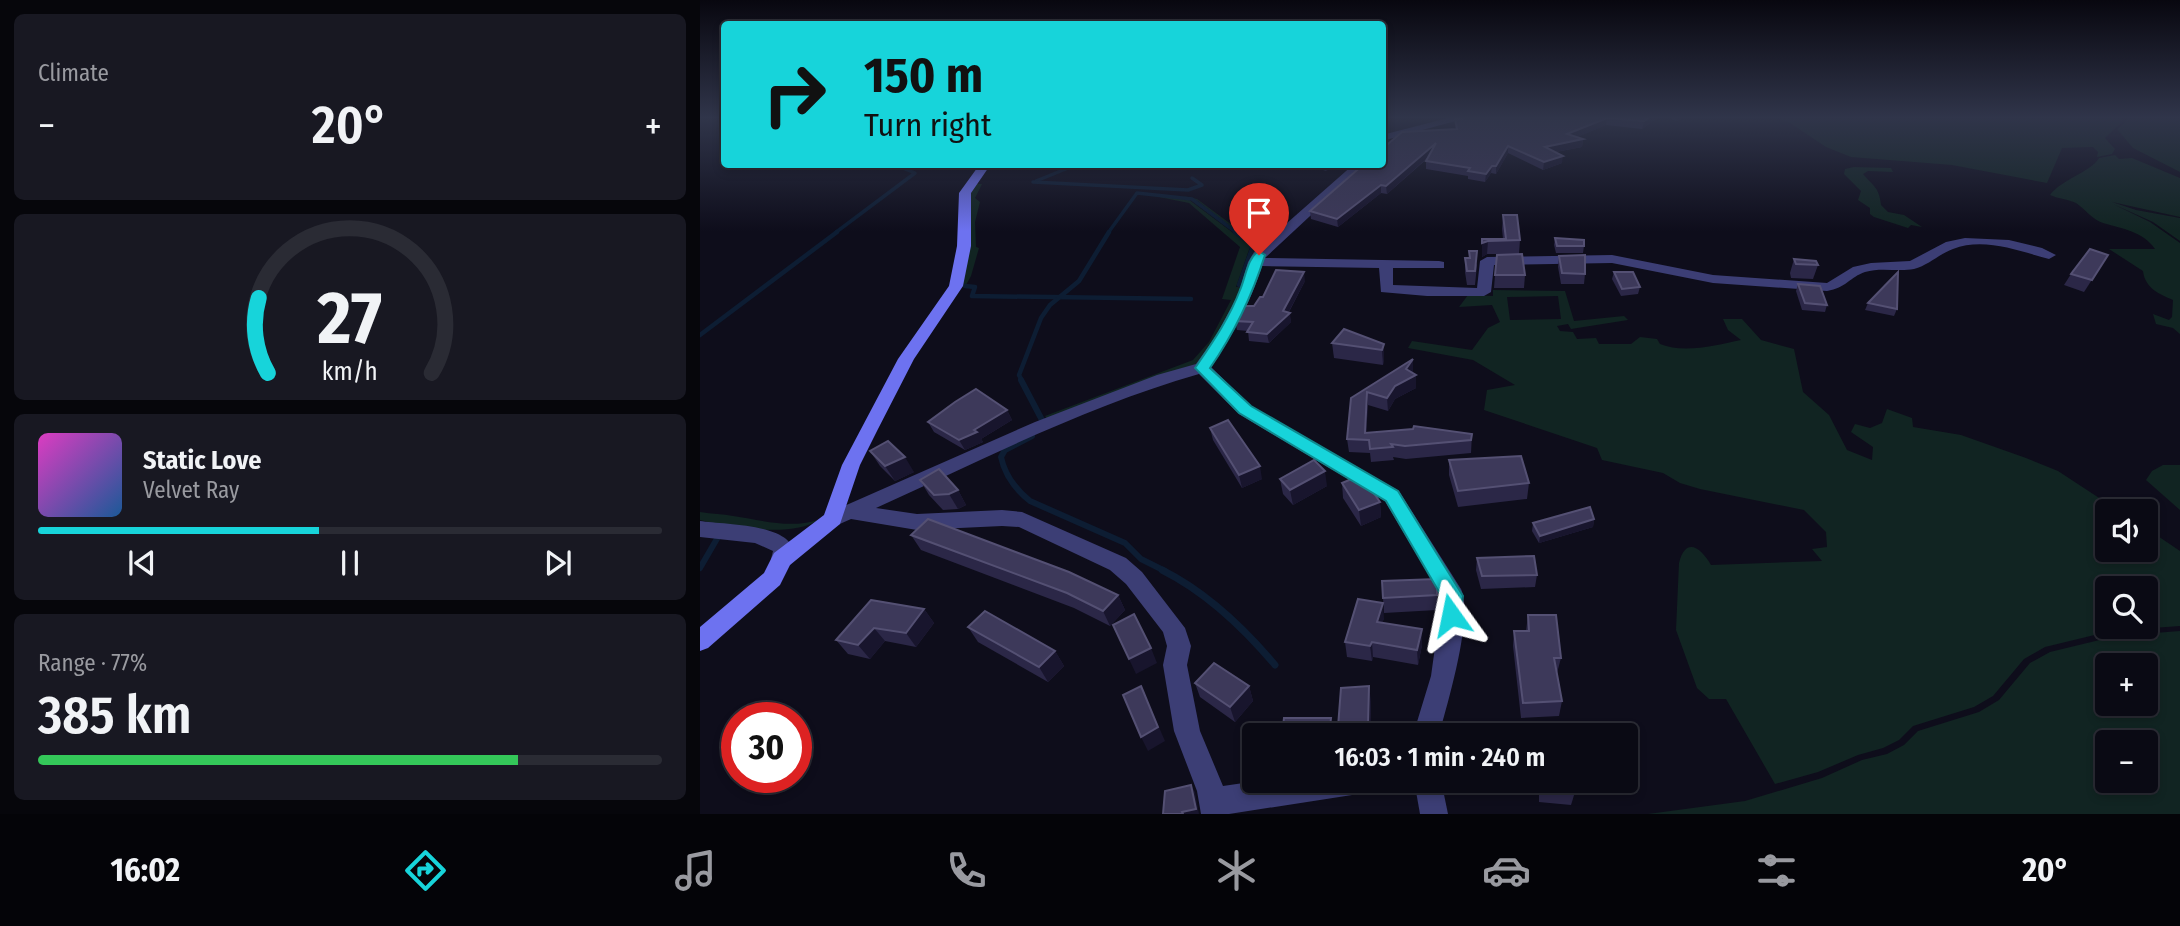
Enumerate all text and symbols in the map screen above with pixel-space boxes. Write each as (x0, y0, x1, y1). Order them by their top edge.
text: 150 m (864, 46, 983, 105)
icon: right (749, 49, 840, 140)
text: Climate (38, 59, 109, 87)
text: 20° (312, 94, 388, 157)
text: − (38, 103, 55, 149)
text: + (645, 103, 662, 149)
text: Turn right (864, 106, 991, 144)
pin (1229, 183, 1289, 255)
icon: arrive (1240, 194, 1278, 232)
text: 27 (317, 275, 382, 362)
text: km/h (322, 357, 378, 387)
text: Static Love (143, 445, 261, 476)
text: Velvet Ray (143, 476, 239, 504)
map controls (2095, 499, 2158, 793)
button: sound (2095, 499, 2158, 562)
icon: previous (123, 544, 161, 582)
icon: pause (331, 544, 369, 582)
icon: next (539, 544, 577, 582)
button: search (2095, 576, 2158, 639)
position arrow (1414, 578, 1488, 652)
text: Range · 77% (38, 649, 147, 677)
button: + (2095, 653, 2158, 716)
text: 385 km (38, 684, 191, 747)
speed limit sign: 30 (721, 702, 812, 793)
button: − (2095, 730, 2158, 793)
text: 16:03 · 1 min · 240 m (1335, 742, 1545, 773)
icon: directions (401, 846, 450, 895)
icon: music (671, 846, 720, 895)
icon: phone (942, 846, 991, 895)
icon: climate (1212, 846, 1261, 895)
icon: car (1482, 846, 1531, 895)
icon: filters (1752, 846, 1801, 895)
text: 16:02 (111, 851, 180, 889)
text: 20° (2022, 851, 2069, 889)

